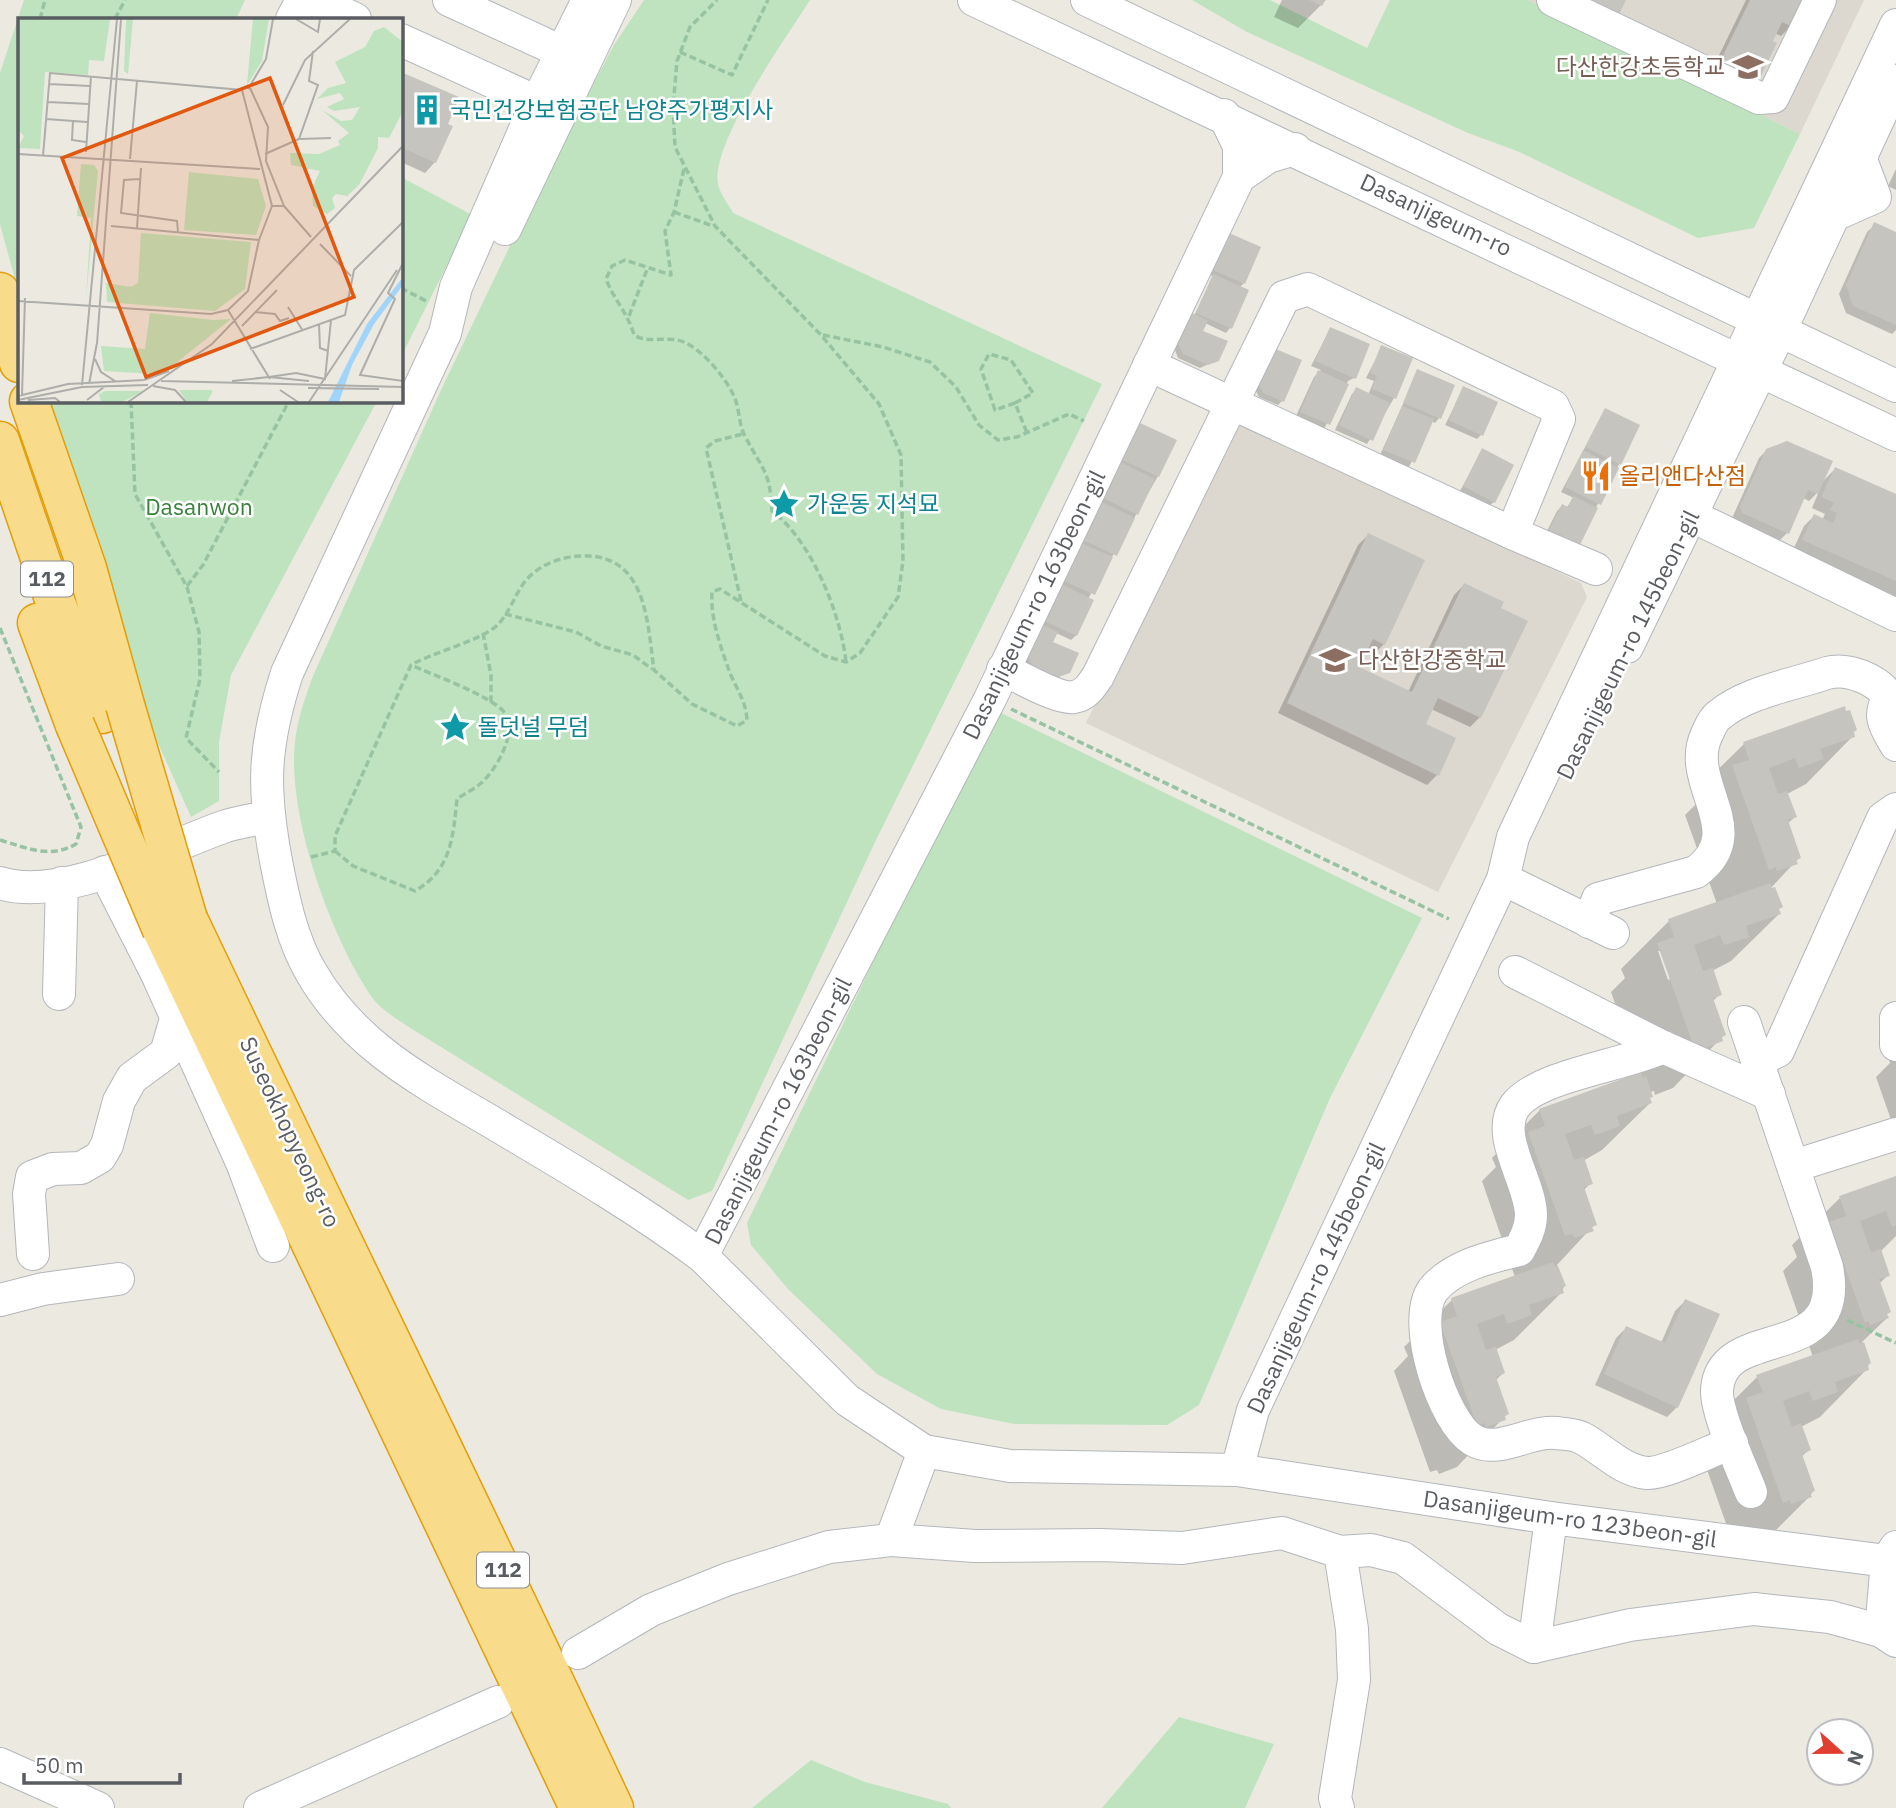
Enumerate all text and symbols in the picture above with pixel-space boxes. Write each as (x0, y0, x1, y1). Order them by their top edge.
inset map (18, 18, 402, 402)
school or university icon: 다산한강초등학교 (1731, 50, 1765, 84)
place label: 다산한강초등학교 (1556, 51, 1725, 81)
building icon: 국민건강보험공단 남양주가평지사 (410, 93, 444, 127)
place label: 국민건강보험공단 남양주가평지사 (450, 94, 773, 124)
street label: Dasanjigeum-ro (1356, 166, 1517, 262)
restaurant icon: 올리앤다산점 (1579, 459, 1613, 493)
place label: 올리앤다산점 (1619, 460, 1746, 490)
street label: Dasanjigeum-ro 163beon-gil (955, 465, 1111, 744)
place icon: 가운동 지석묘 (767, 487, 801, 521)
place label: 가운동 지석묘 (807, 488, 939, 518)
park label: Dasanwon (145, 491, 253, 521)
street label: Dasanjigeum-ro 145beon-gil (1549, 505, 1705, 784)
road number: 112 (21, 562, 73, 596)
school or university icon: 다산한강중학교 (1318, 643, 1352, 677)
place label: 다산한강중학교 (1358, 644, 1506, 674)
place icon: 돌덧널 무덤 (438, 710, 472, 744)
place label: 돌덧널 무덤 (478, 711, 589, 741)
street label: Dasanjigeum-ro 163beon-gil (697, 972, 858, 1249)
street label: Suseokhopyeong-ro (234, 1031, 348, 1232)
street label: Dasanjigeum-ro 145beon-gil (1239, 1137, 1391, 1418)
street label: Dasanjigeum-ro 123beon-gil (1421, 1483, 1719, 1553)
road number: 112 (477, 1552, 529, 1588)
north arrow (1805, 1717, 1875, 1787)
scale bar (24, 1742, 180, 1786)
text: N (1842, 1747, 1870, 1769)
text: 50 m (35, 1751, 84, 1779)

